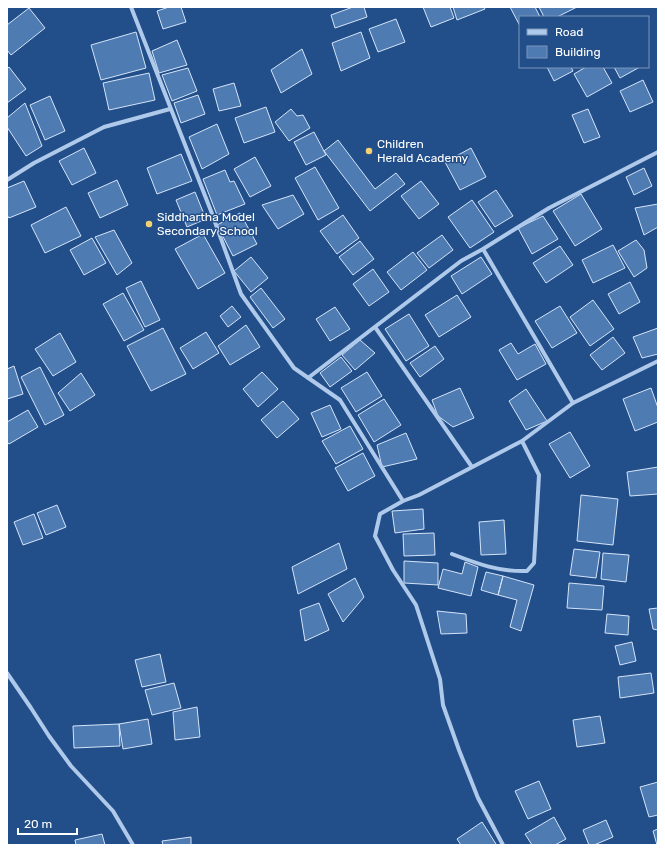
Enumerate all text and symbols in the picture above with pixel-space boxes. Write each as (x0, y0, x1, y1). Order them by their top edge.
legend (519, 16, 649, 68)
text: Road (555, 25, 583, 39)
text: Building (555, 45, 601, 59)
place label: Children Herald Academy (377, 137, 469, 165)
marker: Children Herald Academy (364, 146, 374, 156)
place label: Siddhartha Model Secondary School (157, 210, 258, 238)
marker: Siddhartha Model Secondary School (144, 219, 154, 229)
scale bar (18, 810, 77, 836)
text: 20 m (24, 817, 52, 831)

